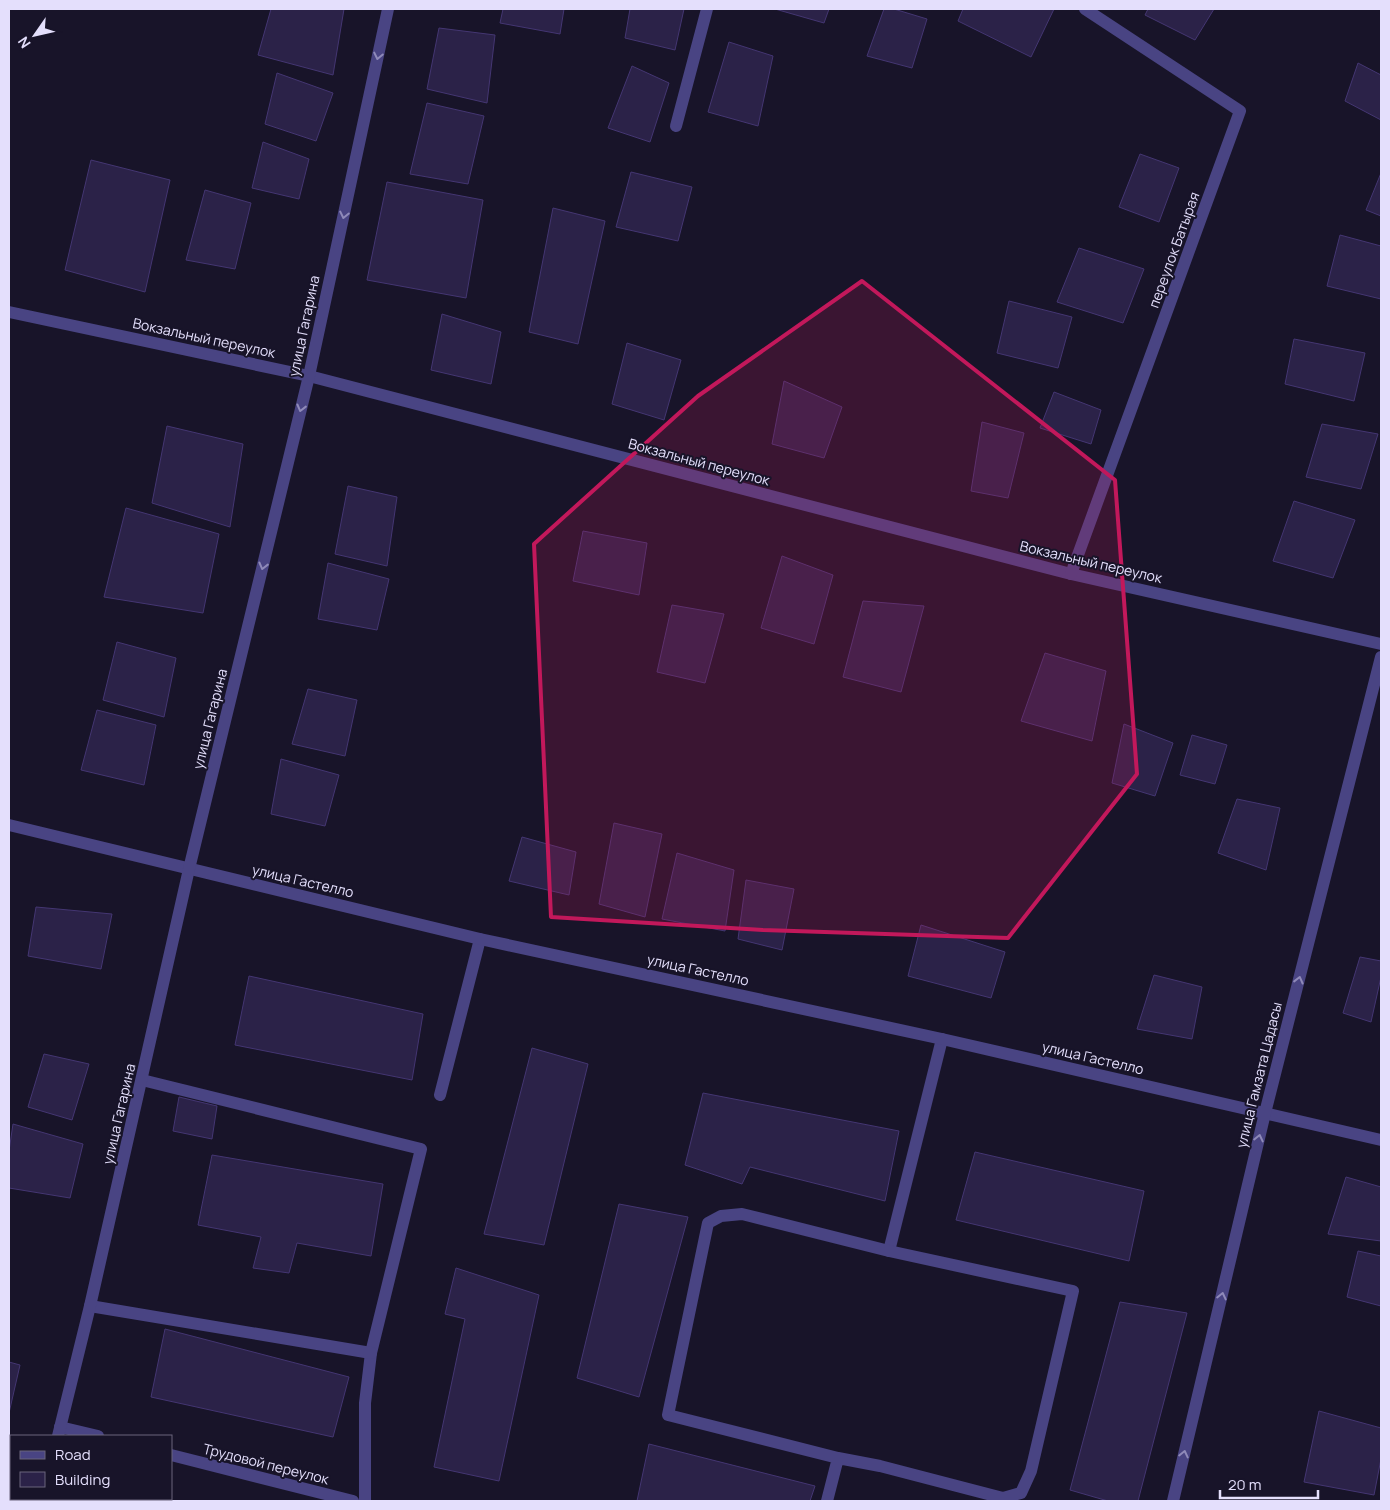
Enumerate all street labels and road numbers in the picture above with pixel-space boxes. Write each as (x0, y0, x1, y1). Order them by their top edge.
street label: переулок Батырая (1144, 189, 1203, 310)
street label: улица Гагарина (284, 274, 323, 378)
street label: Вокзальный переулок (131, 313, 278, 362)
street label: Вокзальный переулок (626, 434, 773, 490)
street label: Вокзальный переулок (1018, 536, 1165, 587)
street label: улица Гагарина (188, 667, 231, 771)
street label: улица Гастелло (250, 860, 356, 901)
street label: улица Гастелло (645, 949, 751, 990)
street label: улица Гамзата Цадасы (1231, 1000, 1286, 1150)
street label: улица Гастелло (1040, 1037, 1146, 1078)
street label: улица Гагарина (98, 1062, 139, 1166)
street label: Трудовой переулок (201, 1439, 332, 1489)

